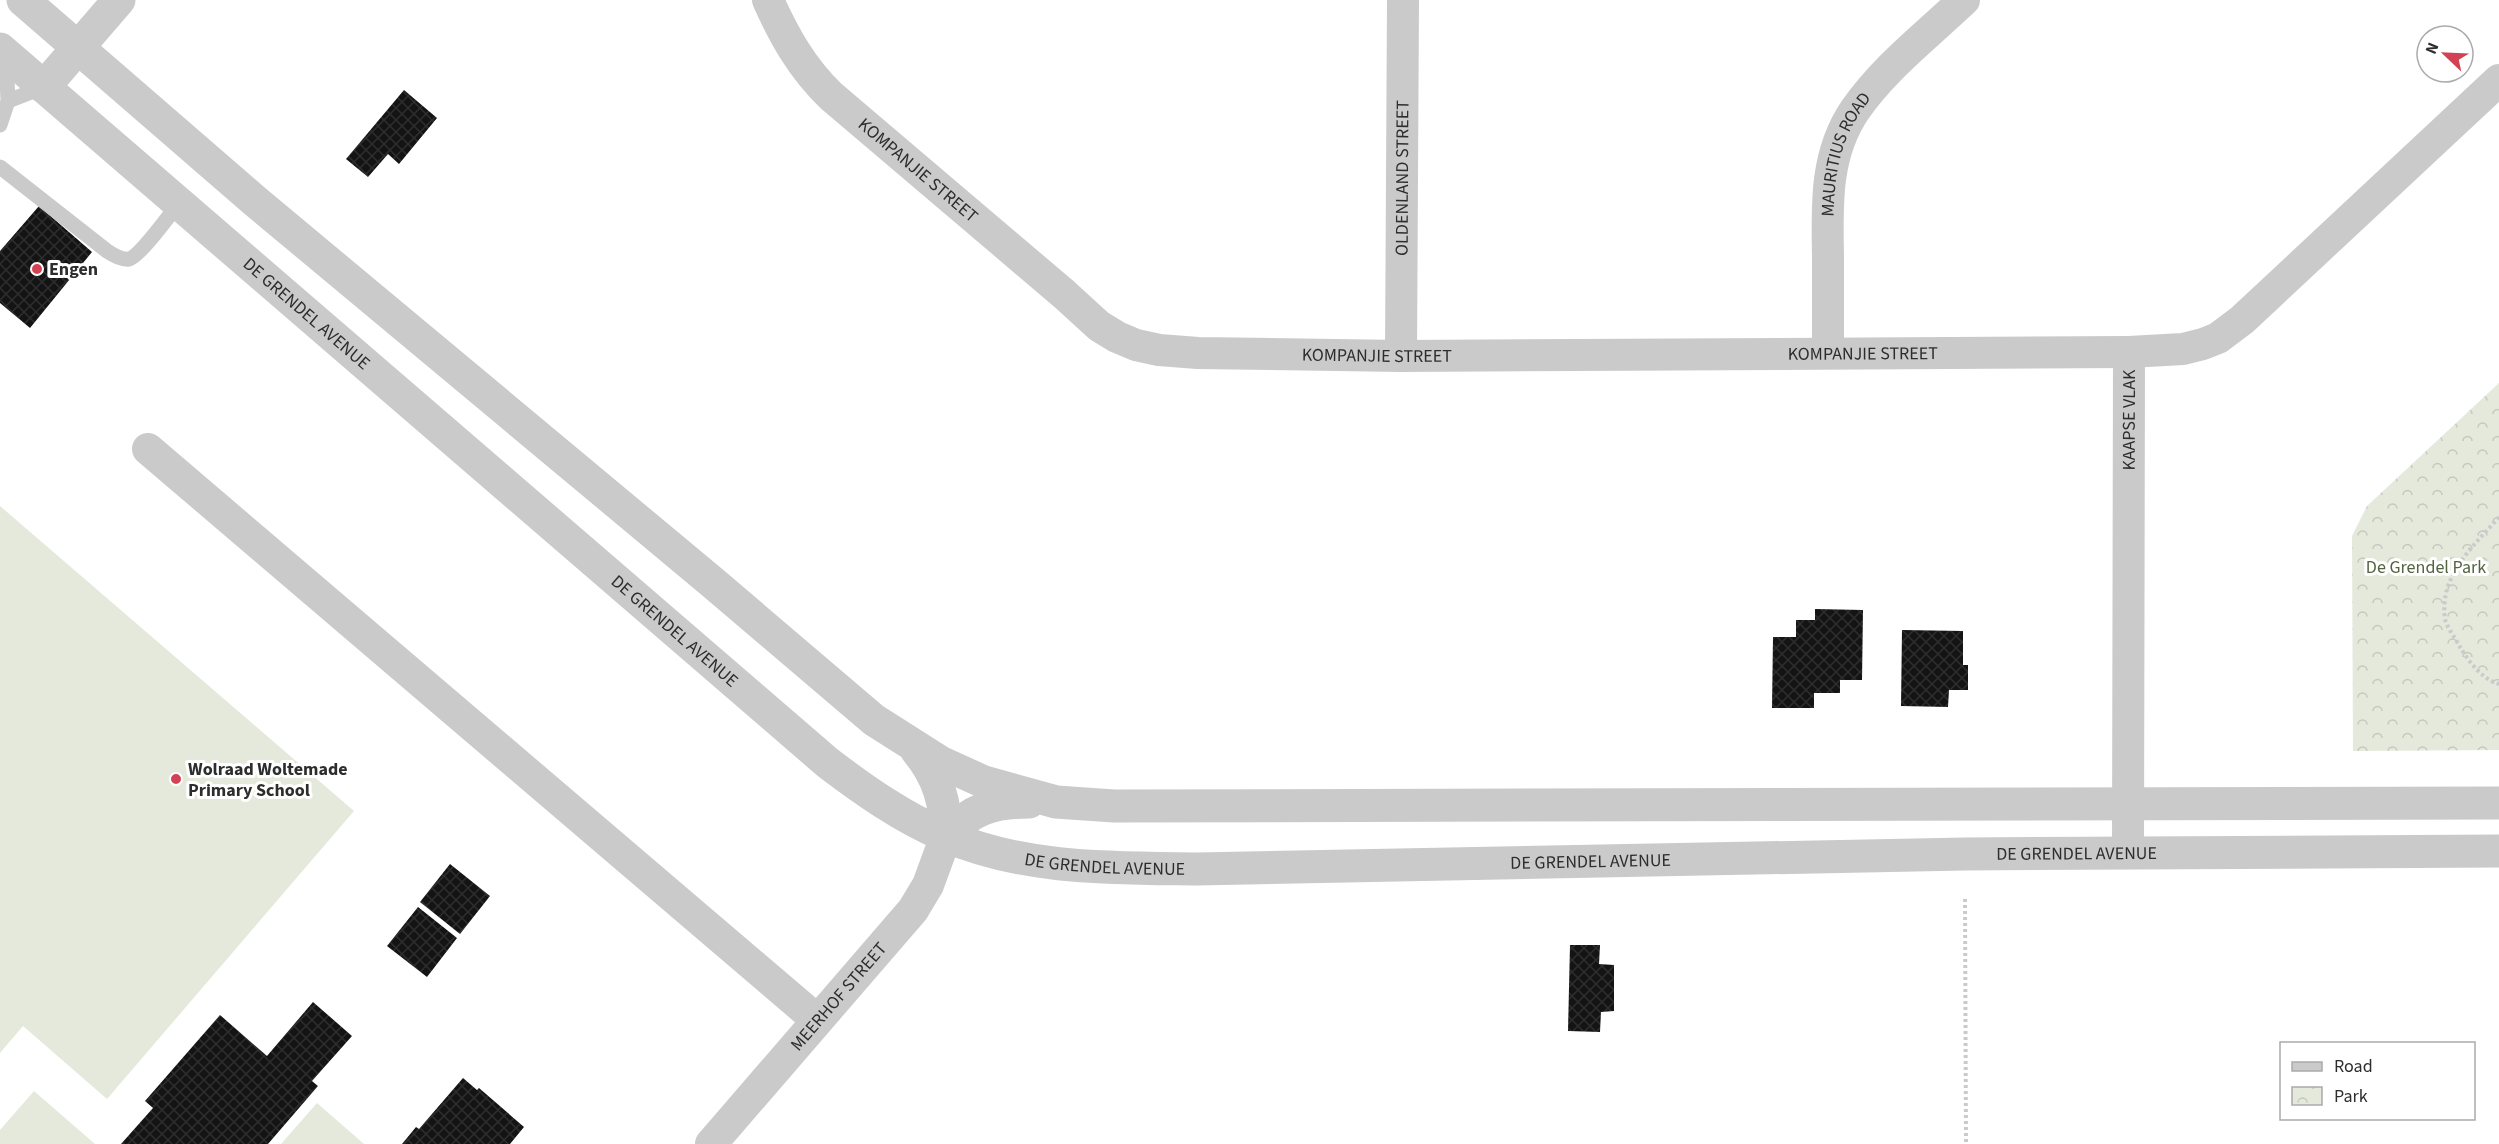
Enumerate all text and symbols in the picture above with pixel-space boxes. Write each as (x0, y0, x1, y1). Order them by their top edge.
north arrow (2415, 24, 2475, 84)
text: N (2420, 39, 2444, 58)
street label: MAURITIUS ROAD (1815, 87, 1877, 217)
street label: OLDENLAND STREET (1389, 100, 1415, 256)
street label: KOMPANJIE STREET (853, 112, 984, 228)
street label: DE GRENDEL AVENUE (238, 252, 376, 375)
place label: Engen (49, 257, 98, 282)
marker: Engen (30, 262, 44, 276)
street label: KOMPANJIE STREET (1788, 341, 1938, 366)
street label: KOMPANJIE STREET (1302, 342, 1452, 369)
street label: KAAPSE VLAK (2116, 369, 2141, 470)
park label: De Grendel Park (2366, 555, 2486, 580)
street label: DE GRENDEL AVENUE (606, 569, 744, 693)
place label: Wolraad Woltemade Primary School (188, 757, 348, 803)
marker: Wolraad Woltemade Primary School (169, 772, 183, 786)
street label: DE GRENDEL AVENUE (1996, 840, 2157, 866)
street label: DE GRENDEL AVENUE (1023, 847, 1185, 881)
street label: DE GRENDEL AVENUE (1510, 847, 1671, 875)
street label: MEERHOF STREET (784, 936, 893, 1056)
legend (2280, 1042, 2475, 1120)
text: Road (2334, 1054, 2373, 1079)
text: Park (2334, 1084, 2368, 1109)

